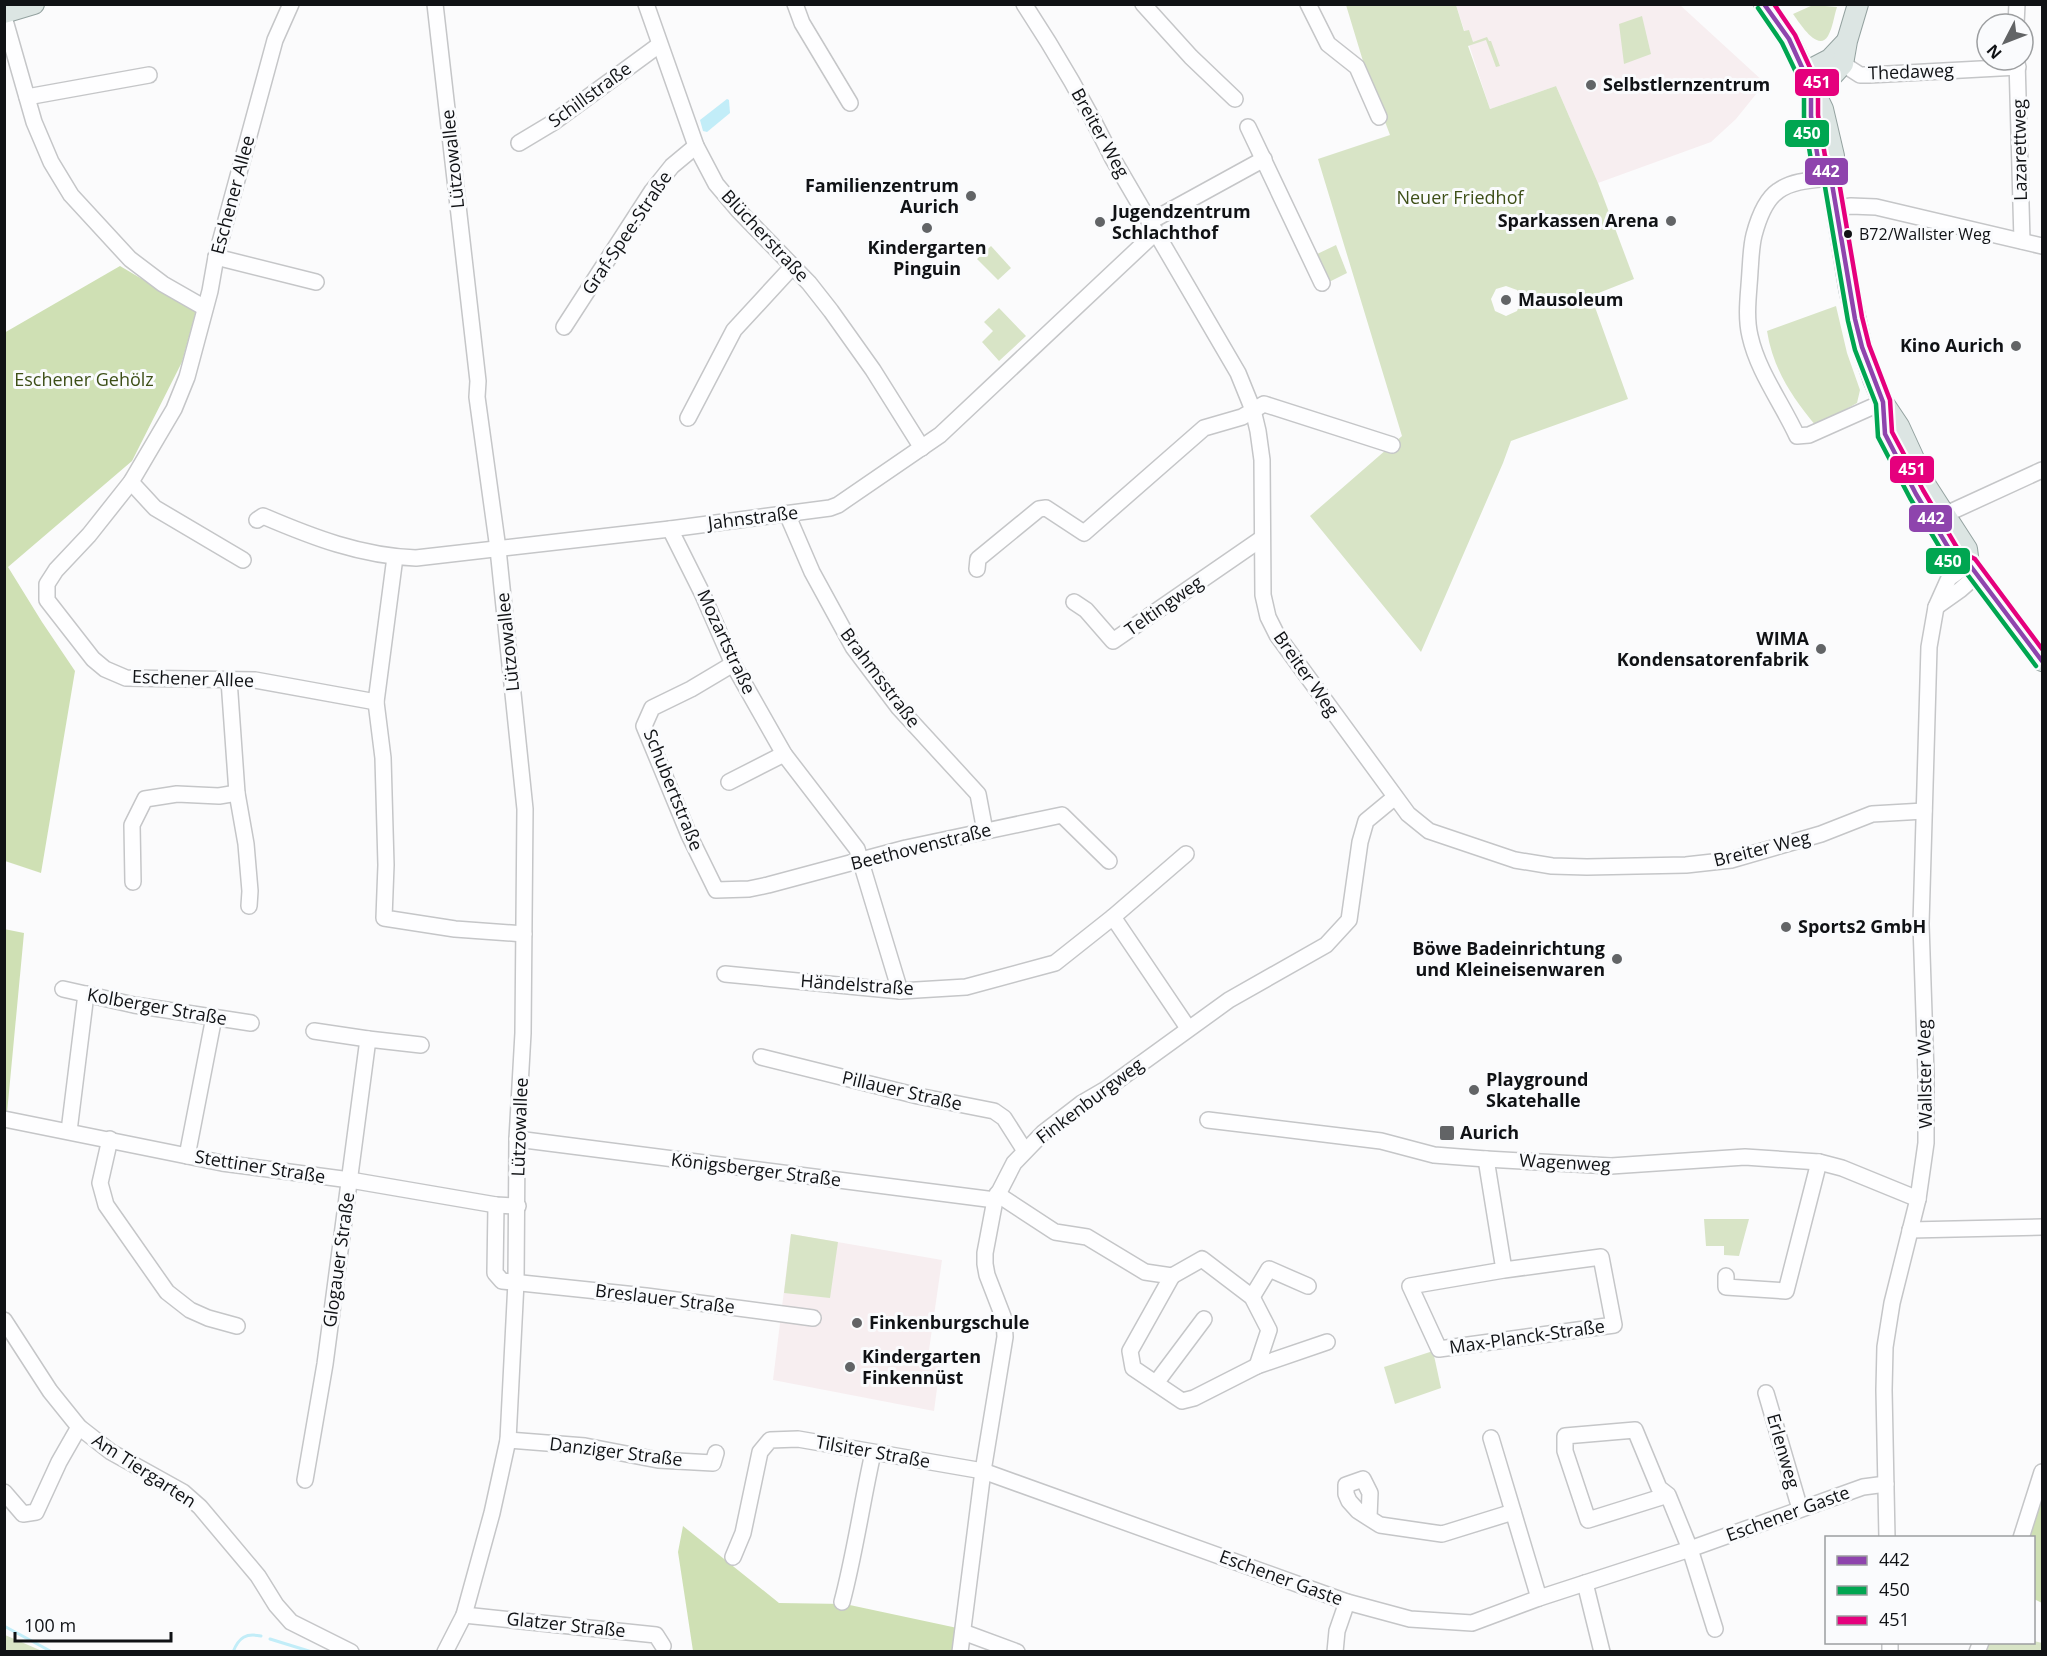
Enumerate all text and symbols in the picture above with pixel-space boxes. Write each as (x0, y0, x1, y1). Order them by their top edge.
north arrow (1975, 12, 2035, 72)
text: N (1981, 40, 2006, 64)
street label: Schillstraße (543, 56, 636, 132)
street label: Thedaweg (1868, 58, 1955, 84)
line badge: 451 (1794, 68, 1840, 97)
text: 451 (1803, 71, 1831, 93)
place label: Selbstlernzentrum (1603, 72, 1770, 96)
marker: Selbstlernzentrum (1584, 78, 1598, 92)
street label: Breiter Weg (1066, 84, 1135, 182)
street label: Lazarettweg (2006, 99, 2032, 201)
street label: Lützowallee (435, 108, 469, 210)
line badge: 450 (1784, 119, 1830, 148)
text: 450 (1793, 122, 1821, 144)
street label: Eschener Allee (205, 133, 259, 257)
line badge: 442 (1804, 157, 1849, 186)
text: 442 (1812, 160, 1840, 182)
street label: Graf-Spee-Straße (576, 166, 676, 299)
place label: Familienzentrum Aurich (805, 173, 959, 218)
street label: Blücherstraße (717, 184, 815, 287)
park label: Neuer Friedhof (1396, 185, 1524, 209)
marker: Familienzentrum Aurich (964, 189, 978, 203)
place label: Jugendzentrum Schlachthof (1110, 199, 1251, 244)
place label: Sparkassen Arena (1498, 208, 1659, 232)
marker: Sparkassen Arena (1664, 214, 1678, 228)
marker: Jugendzentrum Schlachthof (1093, 215, 1107, 229)
marker: Kindergarten Pinguin (920, 221, 934, 235)
place label: B72/Wallster Weg (1859, 223, 1991, 245)
marker: B72/Wallster Weg (1842, 228, 1854, 240)
place label: Kindergarten Pinguin (868, 235, 986, 280)
place label: Mausoleum (1518, 287, 1623, 311)
marker: Mausoleum (1499, 293, 1513, 307)
place label: Kino Aurich (1900, 333, 2004, 357)
marker: Kino Aurich (2009, 339, 2023, 353)
park label: Eschener Gehölz (14, 367, 154, 391)
line badge: 451 (1889, 455, 1935, 484)
text: 451 (1898, 458, 1926, 480)
street label: Jahnstraße (704, 500, 799, 535)
line badge: 442 (1908, 504, 1953, 533)
text: 442 (1917, 507, 1945, 529)
line badge: 450 (1925, 547, 1971, 575)
text: 450 (1934, 550, 1962, 572)
street label: Teltingweg (1120, 569, 1207, 641)
street label: Mozartstraße (692, 585, 762, 698)
street label: Lützowallee (490, 591, 524, 693)
street label: Brahmsstraße (835, 623, 926, 732)
street label: Breiter Weg (1269, 626, 1345, 721)
place label: WIMA Kondensatorenfabrik (1617, 626, 1810, 671)
marker: WIMA Kondensatorenfabrik (1814, 642, 1828, 656)
street label: Eschener Allee (132, 664, 255, 692)
street label: Schubertstraße (639, 725, 709, 854)
street label: Beethovenstraße (848, 817, 993, 875)
street label: Breiter Weg (1711, 824, 1813, 872)
place label: Sports2 GmbH (1798, 914, 1926, 938)
marker: Sports2 GmbH (1779, 920, 1793, 934)
place label: Böwe Badeinrichtung und Kleineisenwaren (1412, 936, 1605, 981)
marker: Böwe Badeinrichtung und Kleineisenwaren (1610, 952, 1624, 966)
street label: Händelstraße (800, 968, 915, 1000)
street label: Kolberger Straße (85, 982, 229, 1030)
street label: Wallster Weg (1911, 1019, 1937, 1129)
street label: Finkenburgweg (1031, 1052, 1148, 1148)
street label: Pillauer Straße (840, 1065, 965, 1116)
place label: Playground Skatehalle (1486, 1067, 1588, 1112)
street label: Lützowallee (505, 1077, 533, 1177)
marker: Playground Skatehalle (1467, 1083, 1481, 1097)
place label: Aurich (1460, 1120, 1519, 1144)
marker: Aurich (1438, 1124, 1456, 1142)
street label: Stettiner Straße (193, 1144, 327, 1188)
street label: Königsberger Straße (670, 1147, 843, 1191)
street label: Wagenweg (1519, 1148, 1612, 1176)
street label: Glogauer Straße (317, 1191, 359, 1329)
street label: Breslauer Straße (594, 1278, 736, 1318)
place label: Finkenburgschule (869, 1310, 1029, 1334)
street label: Max-Planck-Straße (1448, 1313, 1606, 1359)
marker: Finkenburgschule (850, 1316, 864, 1330)
place label: Kindergarten Finkennüst (862, 1344, 981, 1389)
marker: Kindergarten Finkennüst (843, 1360, 857, 1374)
street label: Erlenweg (1762, 1410, 1806, 1491)
street label: Am Tiergarten (88, 1428, 201, 1513)
street label: Tilsiter Straße (814, 1429, 932, 1473)
street label: Danziger Straße (548, 1431, 684, 1471)
street label: Eschener Gaste (1723, 1480, 1853, 1547)
legend (1825, 1536, 2035, 1644)
street label: Eschener Gaste (1216, 1544, 1346, 1611)
text: 442 (1879, 1547, 1910, 1571)
text: 450 (1879, 1577, 1910, 1601)
scale bar (15, 1605, 171, 1643)
street label: Glatzer Straße (505, 1606, 627, 1642)
text: 451 (1879, 1607, 1910, 1631)
text: 100 m (24, 1613, 76, 1637)

